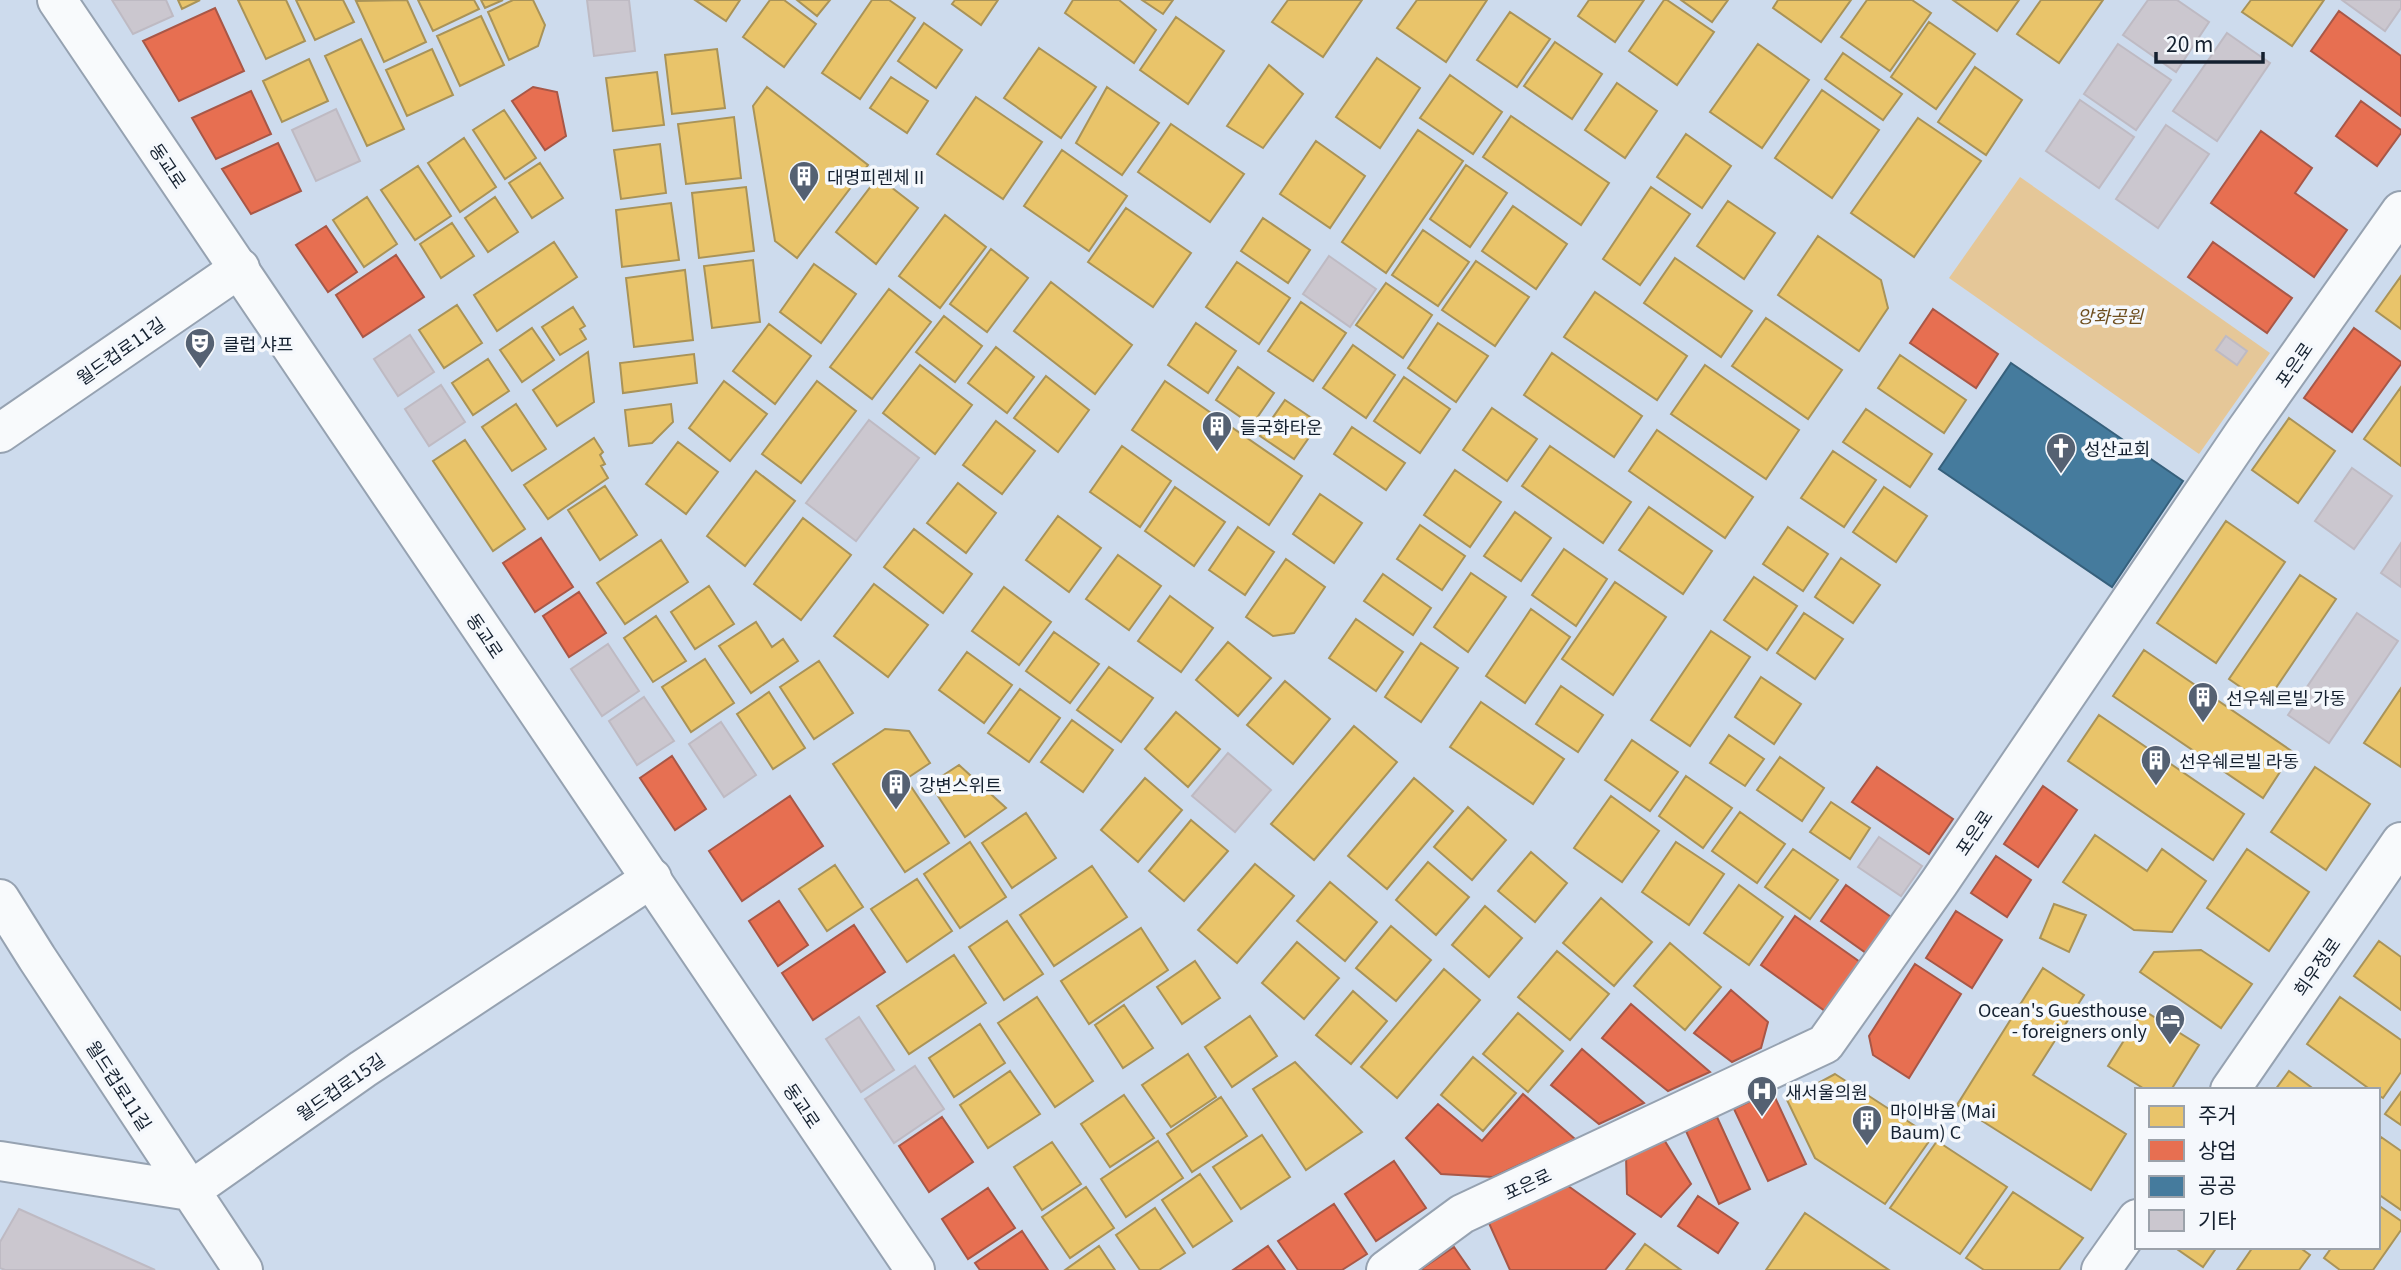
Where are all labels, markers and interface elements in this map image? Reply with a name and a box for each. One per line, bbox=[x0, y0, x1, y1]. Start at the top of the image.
scale bar bbox=[2156, 21, 2263, 65]
text: 20 m bbox=[2166, 28, 2213, 58]
street label: 동교로 bbox=[144, 137, 194, 193]
building icon: 대명피렌체 II bbox=[787, 159, 821, 203]
place label: 대명피렌체 II bbox=[827, 163, 924, 189]
park label: 앙화공원 bbox=[2077, 302, 2145, 328]
street label: 월드컵로11길 bbox=[70, 310, 170, 390]
theatre icon: 클럽 샤프 bbox=[183, 326, 217, 370]
place label: 클럽 샤프 bbox=[223, 330, 293, 356]
street label: 포은로 bbox=[2268, 336, 2318, 392]
building icon: 들국화타운 bbox=[1200, 409, 1234, 453]
place label: 들국화타운 bbox=[1240, 413, 1323, 439]
church icon: 성산교회 bbox=[2044, 431, 2078, 475]
place label: 성산교회 bbox=[2084, 435, 2150, 461]
street label: 동교로 bbox=[461, 607, 511, 663]
building icon: 선우쉐르빌 가동 bbox=[2186, 680, 2220, 724]
place label: 선우쉐르빌 가동 bbox=[2226, 684, 2346, 710]
building icon: 선우쉐르빌 라동 bbox=[2139, 743, 2173, 787]
place label: 선우쉐르빌 라동 bbox=[2179, 747, 2299, 773]
building icon: 강변스위트 bbox=[879, 767, 913, 811]
place label: 강변스위트 bbox=[919, 771, 1002, 797]
street label: 포은로 bbox=[1948, 804, 1998, 860]
street label: 희우정로 bbox=[2286, 931, 2346, 1001]
place label: Ocean's Guesthouse - foreigners only bbox=[1978, 996, 2148, 1043]
hotel icon: Ocean's Guesthouse - foreigners only bbox=[2153, 1002, 2187, 1046]
street label: 월드컵로11길 bbox=[81, 1035, 159, 1135]
street label: 월드컵로15길 bbox=[290, 1046, 390, 1126]
hospital icon: 새서울의원 bbox=[1745, 1074, 1779, 1118]
street label: 동교로 bbox=[778, 1077, 828, 1133]
place label: 새서울의원 bbox=[1785, 1078, 1868, 1104]
legend bbox=[2135, 1088, 2380, 1249]
place label: 마이바움 (Mai Baum) C bbox=[1890, 1097, 1996, 1144]
text: 주거 bbox=[2198, 1099, 2237, 1129]
building icon: 마이바움 (Mai Baum) C bbox=[1850, 1103, 1884, 1147]
text: 상업 bbox=[2198, 1134, 2237, 1164]
street label: 포은로 bbox=[1499, 1161, 1555, 1205]
text: 공공 bbox=[2198, 1169, 2237, 1199]
text: 기타 bbox=[2198, 1204, 2237, 1234]

